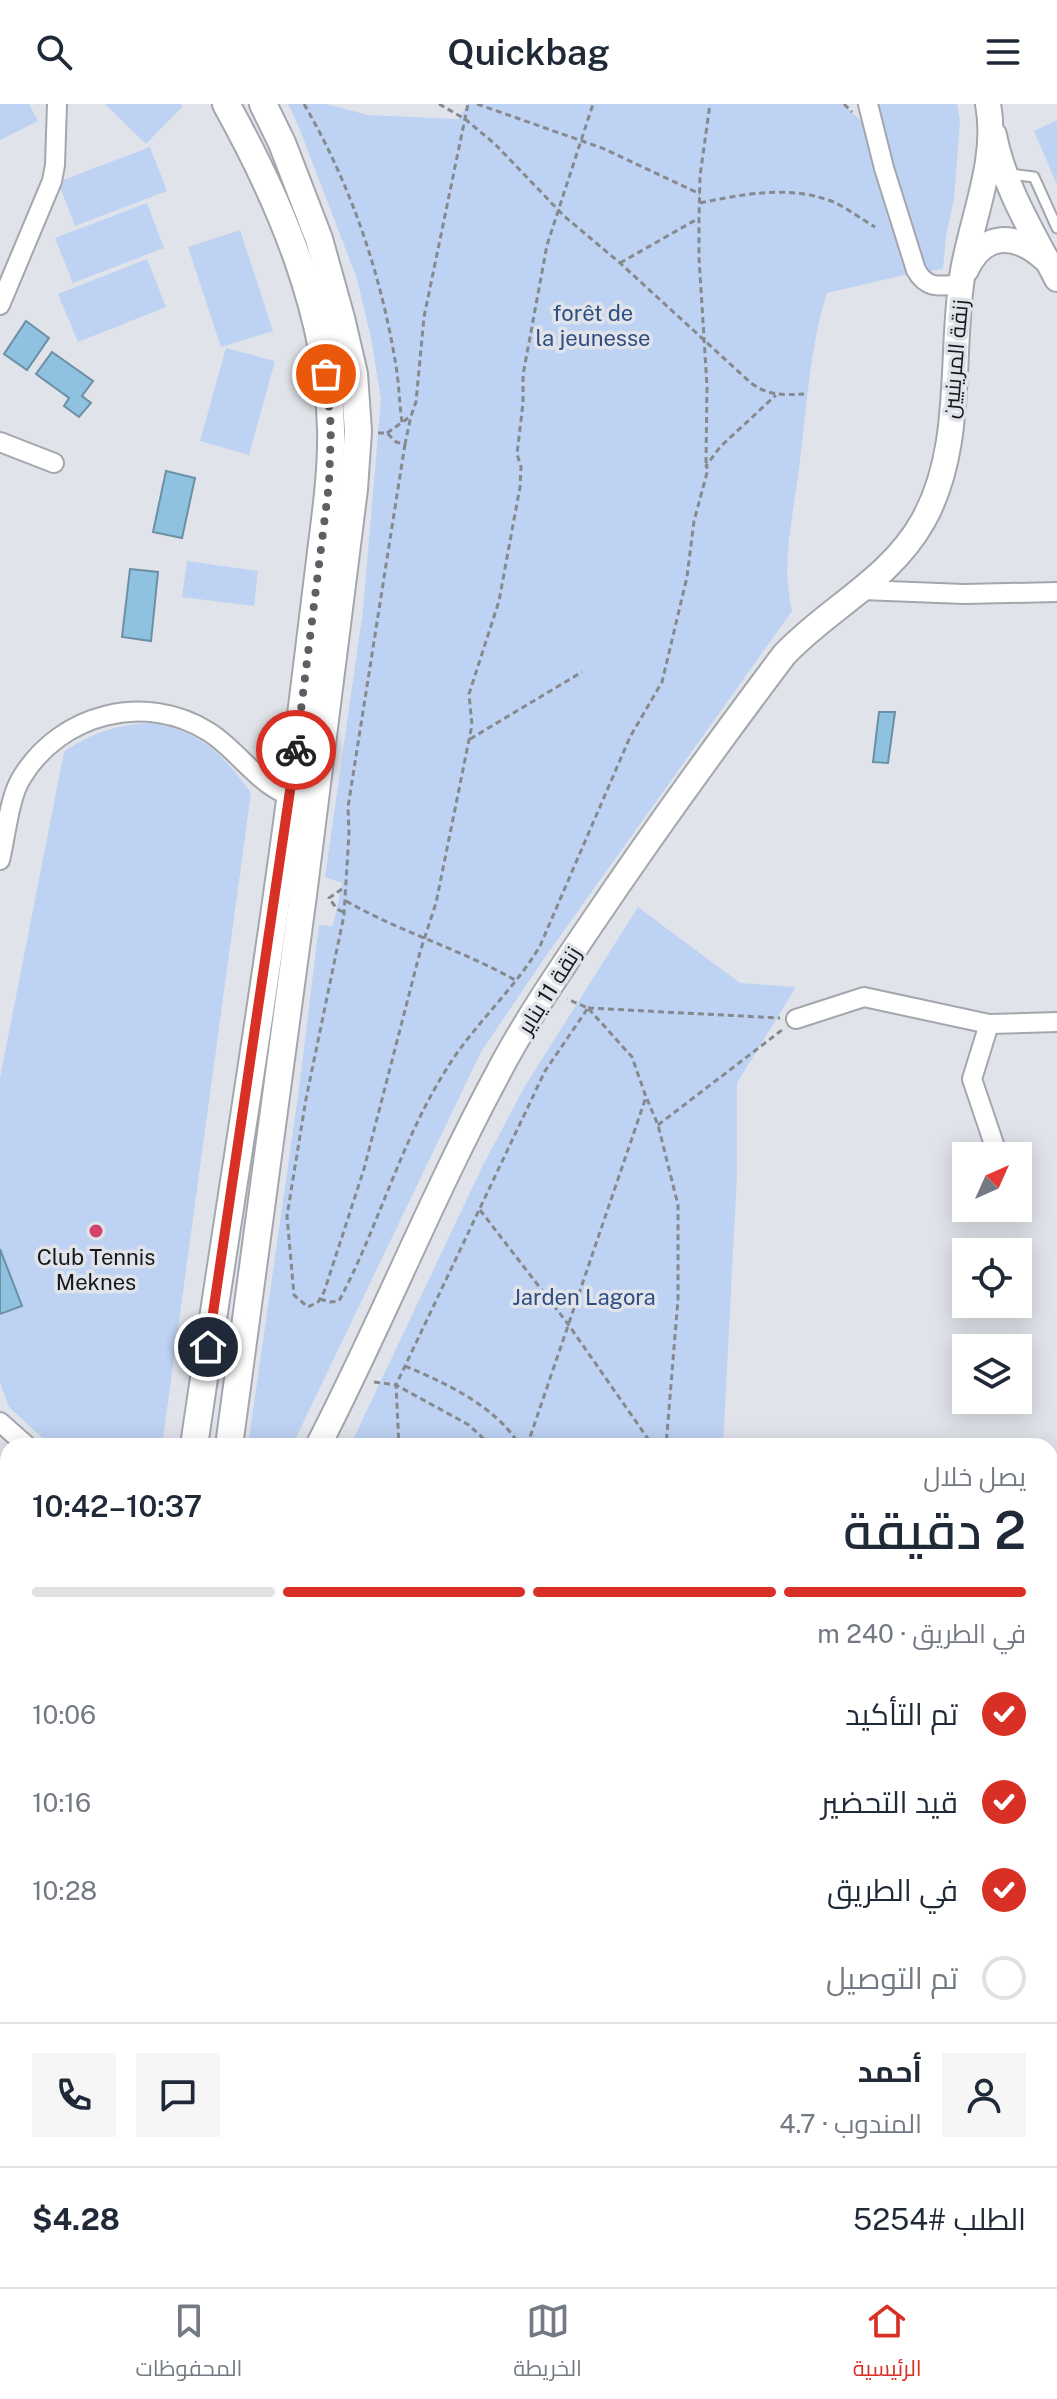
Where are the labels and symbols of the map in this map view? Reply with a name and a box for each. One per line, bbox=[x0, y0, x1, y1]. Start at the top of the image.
street label: زنقة المرينيين bbox=[937, 298, 974, 420]
park label: forêt de la jeunesse bbox=[536, 300, 650, 351]
pin bbox=[292, 340, 360, 408]
courier bbox=[256, 710, 336, 790]
street label: زنقة 11 يناير bbox=[511, 941, 586, 1040]
north arrow bbox=[952, 1142, 1032, 1222]
marker: Club Tennis Meknes bbox=[87, 1222, 105, 1240]
place label: Club Tennis Meknes bbox=[37, 1244, 155, 1295]
park label: Jarden Lagora bbox=[512, 1284, 656, 1310]
pin bbox=[174, 1313, 242, 1381]

